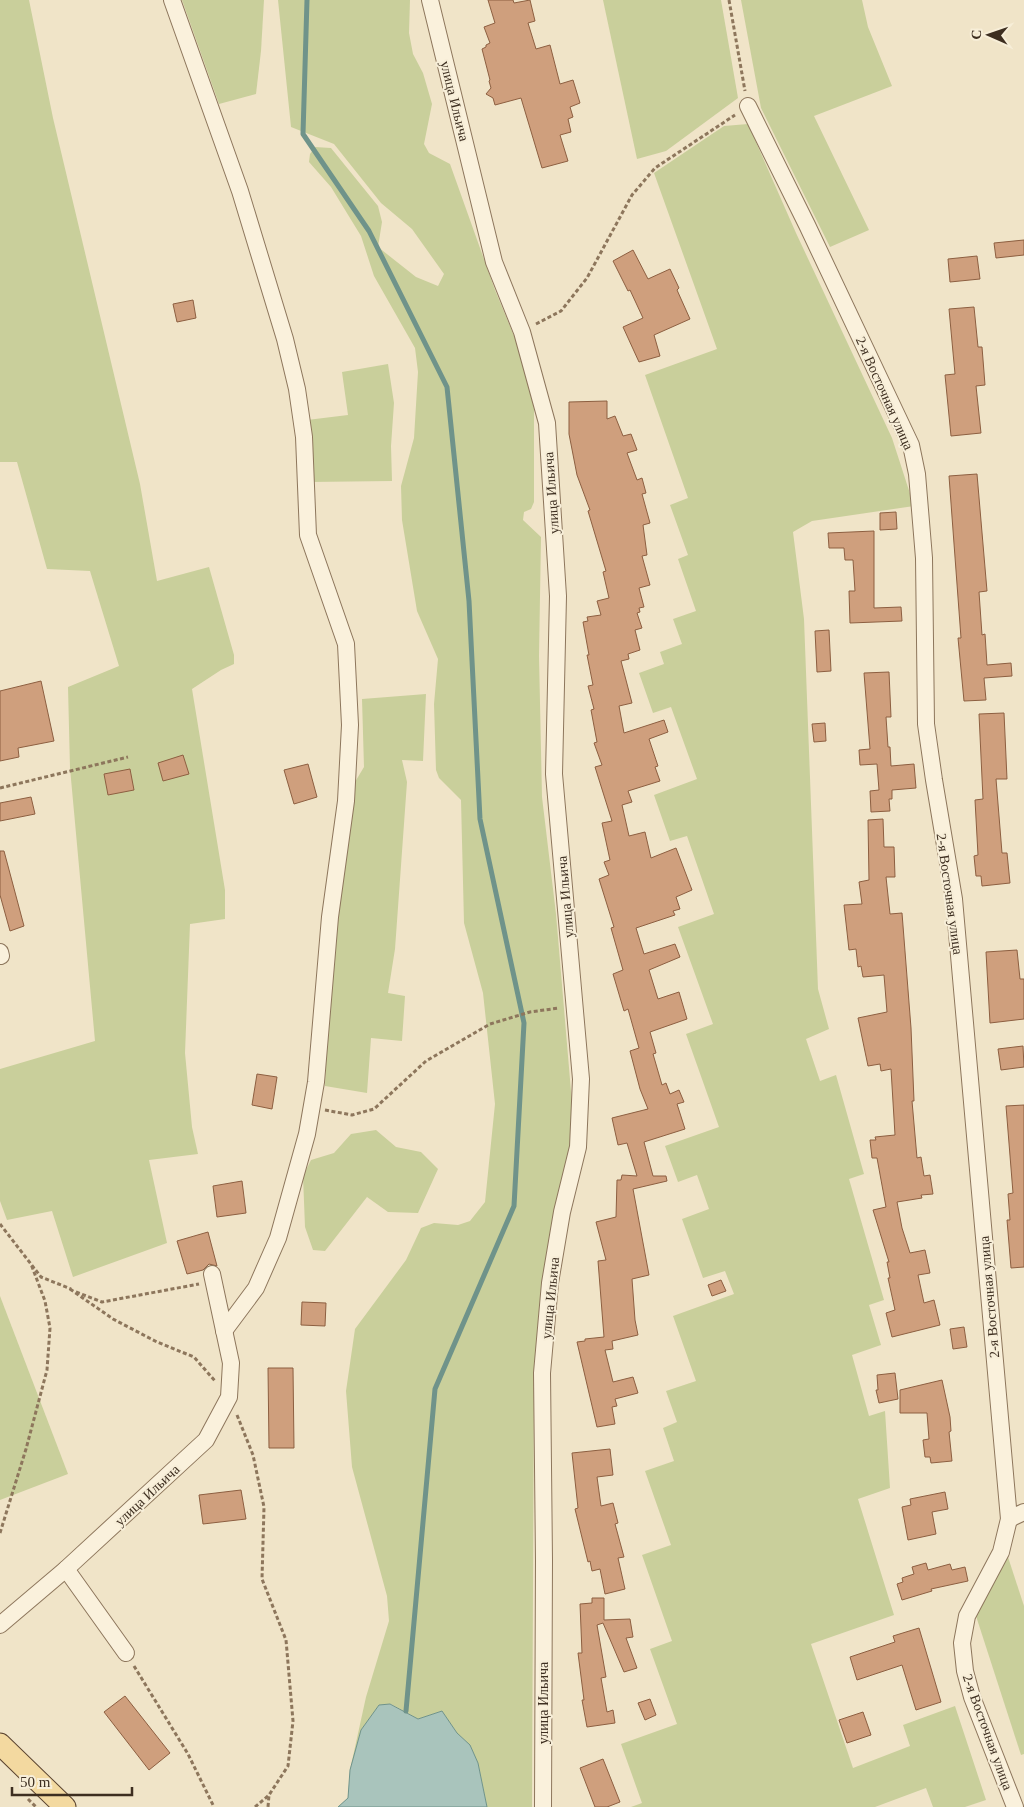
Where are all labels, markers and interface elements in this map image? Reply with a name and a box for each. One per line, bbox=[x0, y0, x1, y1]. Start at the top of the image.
north arrow bbox=[964, 10, 1014, 60]
text: С bbox=[969, 29, 984, 40]
street label: улица Ильича bbox=[437, 59, 472, 144]
street label: 2-я Восточная улица bbox=[853, 334, 917, 453]
street label: улица Ильича bbox=[541, 451, 562, 535]
street label: 2-я Восточная улица bbox=[934, 832, 966, 956]
street label: улица Ильича bbox=[554, 855, 577, 939]
street label: 2-я Восточная улица bbox=[977, 1235, 1002, 1359]
street label: улица Ильича bbox=[539, 1256, 562, 1340]
street label: улица Ильича bbox=[112, 1461, 183, 1529]
street label: улица Ильича bbox=[536, 1661, 551, 1744]
street label: 2-я Восточная улица bbox=[960, 1672, 1016, 1793]
scale bar bbox=[12, 1764, 132, 1796]
text: 50 m bbox=[20, 1774, 51, 1790]

